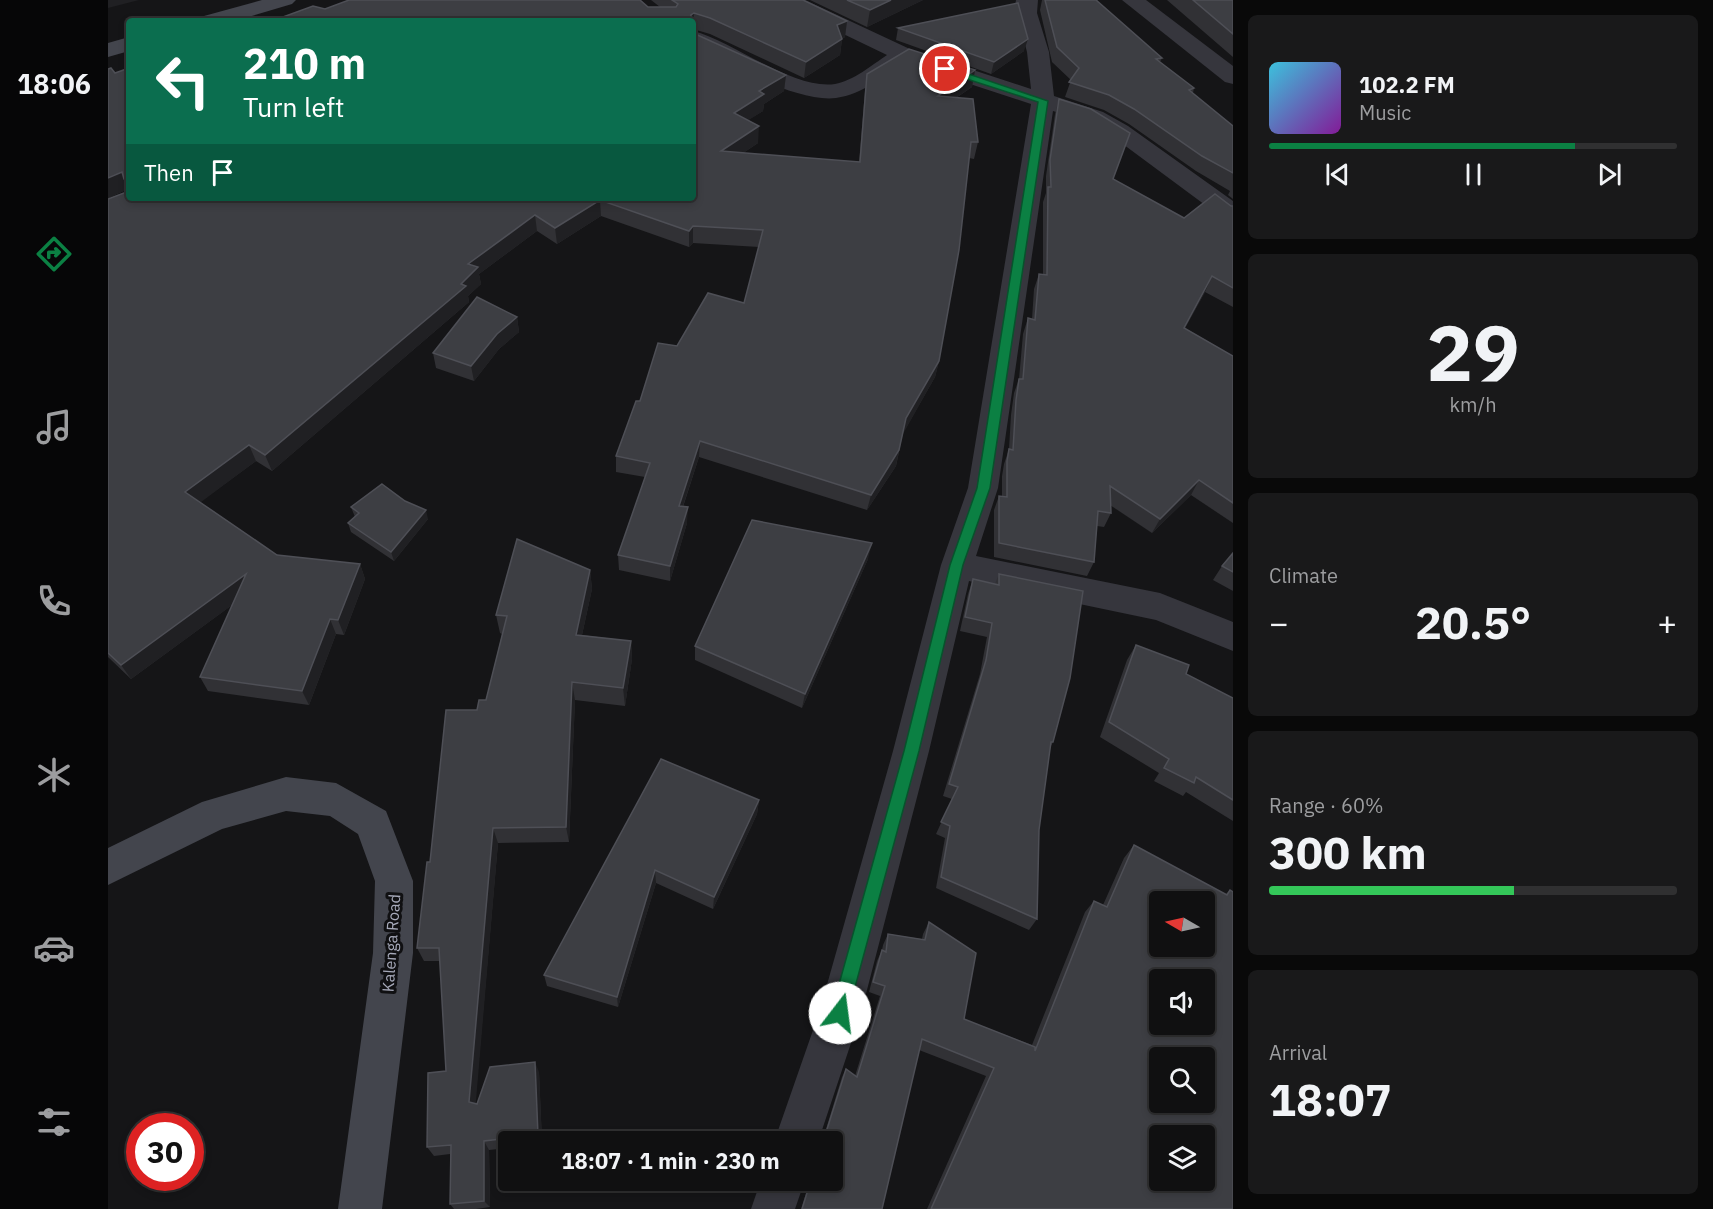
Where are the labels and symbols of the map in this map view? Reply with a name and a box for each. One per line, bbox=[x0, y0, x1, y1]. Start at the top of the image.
pin bbox=[919, 43, 970, 94]
north arrow bbox=[1149, 891, 1215, 957]
street label: Kalenga Road bbox=[378, 893, 404, 993]
position arrow bbox=[808, 981, 872, 1045]
speed limit sign: 30 bbox=[126, 1113, 204, 1191]

